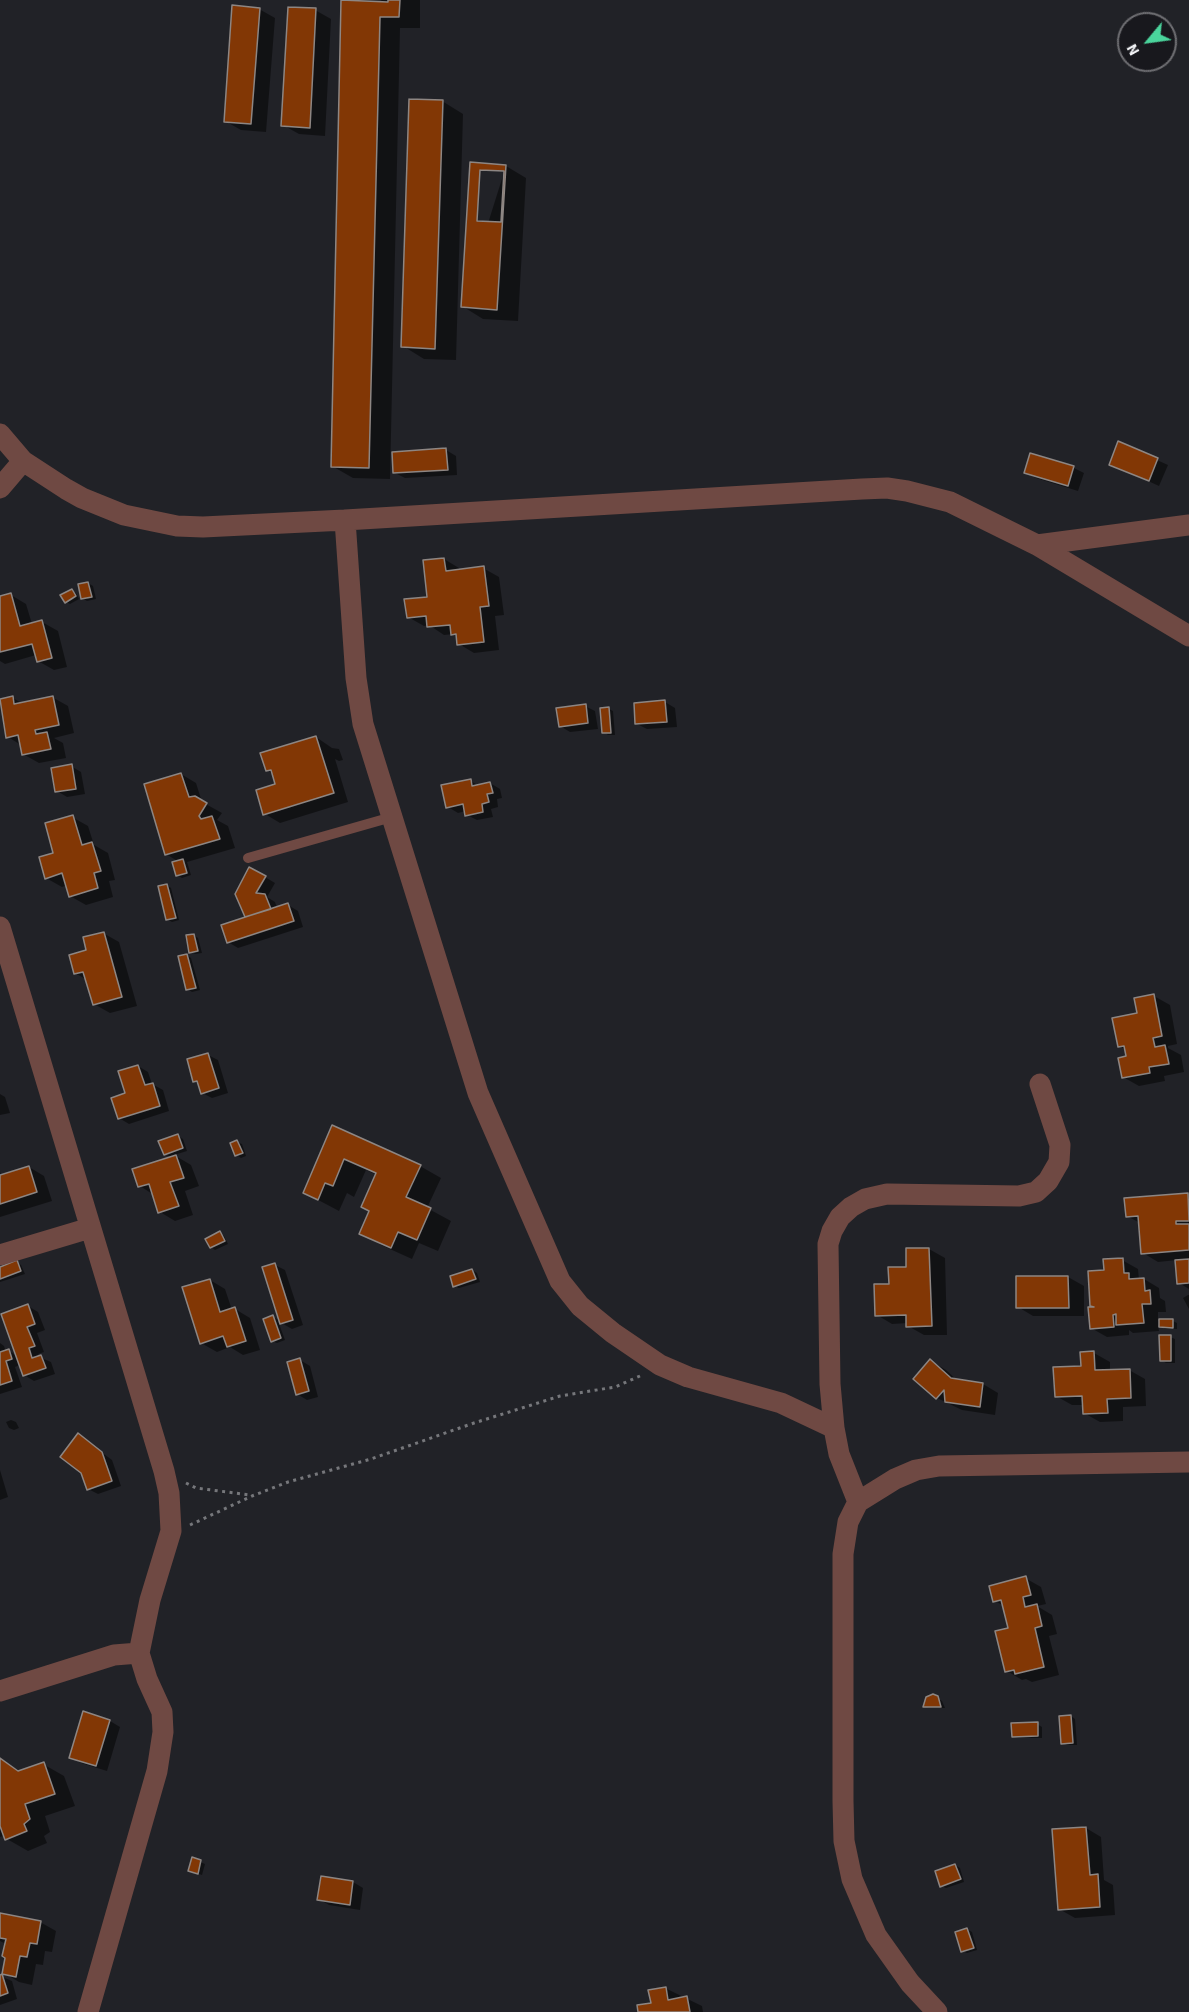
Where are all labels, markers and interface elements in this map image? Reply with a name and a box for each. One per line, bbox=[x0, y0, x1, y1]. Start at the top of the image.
north arrow bbox=[1117, 12, 1177, 72]
text: N bbox=[1121, 40, 1145, 60]

